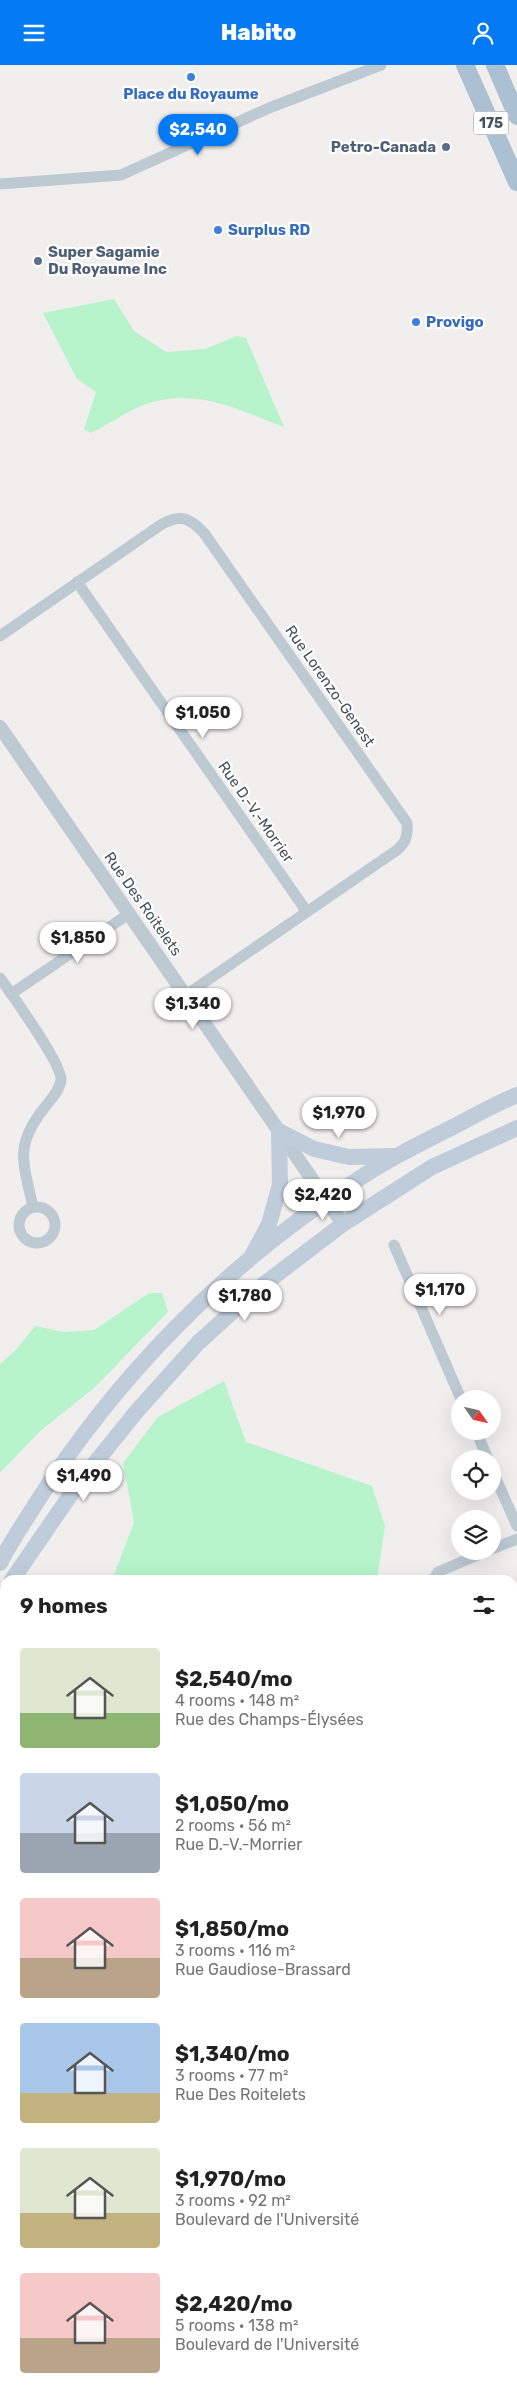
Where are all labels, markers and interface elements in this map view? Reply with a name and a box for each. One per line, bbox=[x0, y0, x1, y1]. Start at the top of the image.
icon: menu bbox=[20, 19, 48, 47]
text: Habito bbox=[221, 19, 296, 46]
icon: person bbox=[469, 19, 497, 47]
marker: Place du Royaume bbox=[185, 71, 197, 83]
place label: Place du Royaume bbox=[123, 85, 259, 103]
road number: 175 bbox=[474, 111, 508, 135]
pin: $2,540 bbox=[157, 113, 239, 156]
text: $2,540 bbox=[169, 120, 227, 139]
place label: Petro-Canada bbox=[331, 138, 436, 156]
marker: Petro-Canada bbox=[440, 141, 452, 153]
place label: Surplus RD bbox=[228, 221, 311, 239]
marker: Surplus RD bbox=[212, 224, 224, 236]
place label: Super Sagamie Du Royaume Inc bbox=[48, 243, 167, 278]
marker: Super Sagamie Du Royaume Inc bbox=[32, 255, 44, 267]
place label: Provigo bbox=[426, 313, 484, 331]
marker: Provigo bbox=[410, 316, 422, 328]
street label: Rue Lorenzo-Genest bbox=[281, 622, 379, 750]
pin: $1,050 bbox=[162, 697, 244, 739]
text: $1,050 bbox=[175, 703, 231, 722]
street label: Rue D.-V.-Morrier bbox=[214, 758, 298, 866]
street label: Rue Des Roitelets bbox=[100, 849, 186, 960]
pin: $1,850 bbox=[37, 921, 119, 964]
text: $1,850 bbox=[50, 928, 106, 947]
pin: $1,340 bbox=[152, 987, 234, 1030]
text: $1,340 bbox=[165, 994, 221, 1013]
pin: $1,970 bbox=[298, 1097, 380, 1139]
text: $1,970 bbox=[313, 1103, 365, 1122]
pin: $2,420 bbox=[282, 1179, 364, 1221]
text: $2,420 bbox=[294, 1185, 352, 1204]
pin: $1,170 bbox=[399, 1273, 481, 1316]
pin: $1,780 bbox=[204, 1279, 286, 1322]
text: $1,170 bbox=[415, 1280, 465, 1299]
text: $1,780 bbox=[218, 1286, 272, 1305]
north arrow bbox=[451, 1390, 501, 1440]
map controls bbox=[451, 1390, 501, 1560]
button: locate bbox=[451, 1450, 501, 1500]
pin: $1,490 bbox=[43, 1459, 125, 1502]
text: $1,490 bbox=[57, 1466, 111, 1485]
button: layers bbox=[451, 1510, 501, 1560]
icon: filters bbox=[470, 1591, 498, 1619]
text: 9 homes bbox=[20, 1593, 108, 1618]
text: $2,540/mo bbox=[175, 1666, 293, 1691]
icon: home bbox=[60, 1668, 120, 1728]
text: 4 rooms · 148 m² bbox=[175, 1691, 299, 1710]
text: Rue des Champs-Élysées bbox=[175, 1710, 364, 1729]
text: $1,050/mo bbox=[175, 1791, 289, 1816]
icon: home bbox=[60, 1793, 120, 1853]
text: 2 rooms · 56 m² bbox=[175, 1816, 291, 1835]
text: Rue D.-V.-Morrier bbox=[175, 1835, 302, 1854]
text: $1,850/mo bbox=[175, 1916, 289, 1941]
icon: home bbox=[60, 1918, 120, 1978]
text: 3 rooms · 116 m² bbox=[175, 1941, 295, 1960]
text: Rue Gaudiose-Brassard bbox=[175, 1960, 351, 1979]
text: $1,340/mo bbox=[175, 2041, 290, 2066]
icon: home bbox=[60, 2043, 120, 2103]
text: 3 rooms · 77 m² bbox=[175, 2066, 288, 2085]
text: Rue Des Roitelets bbox=[175, 2085, 306, 2104]
text: $1,970/mo bbox=[175, 2166, 286, 2191]
icon: home bbox=[60, 2168, 120, 2228]
text: 3 rooms · 92 m² bbox=[175, 2191, 291, 2210]
text: Boulevard de l'Université bbox=[175, 2210, 359, 2229]
text: $2,420/mo bbox=[175, 2291, 293, 2316]
icon: home bbox=[60, 2293, 120, 2353]
text: 5 rooms · 138 m² bbox=[175, 2316, 298, 2335]
text: Boulevard de l'Université bbox=[175, 2335, 359, 2354]

